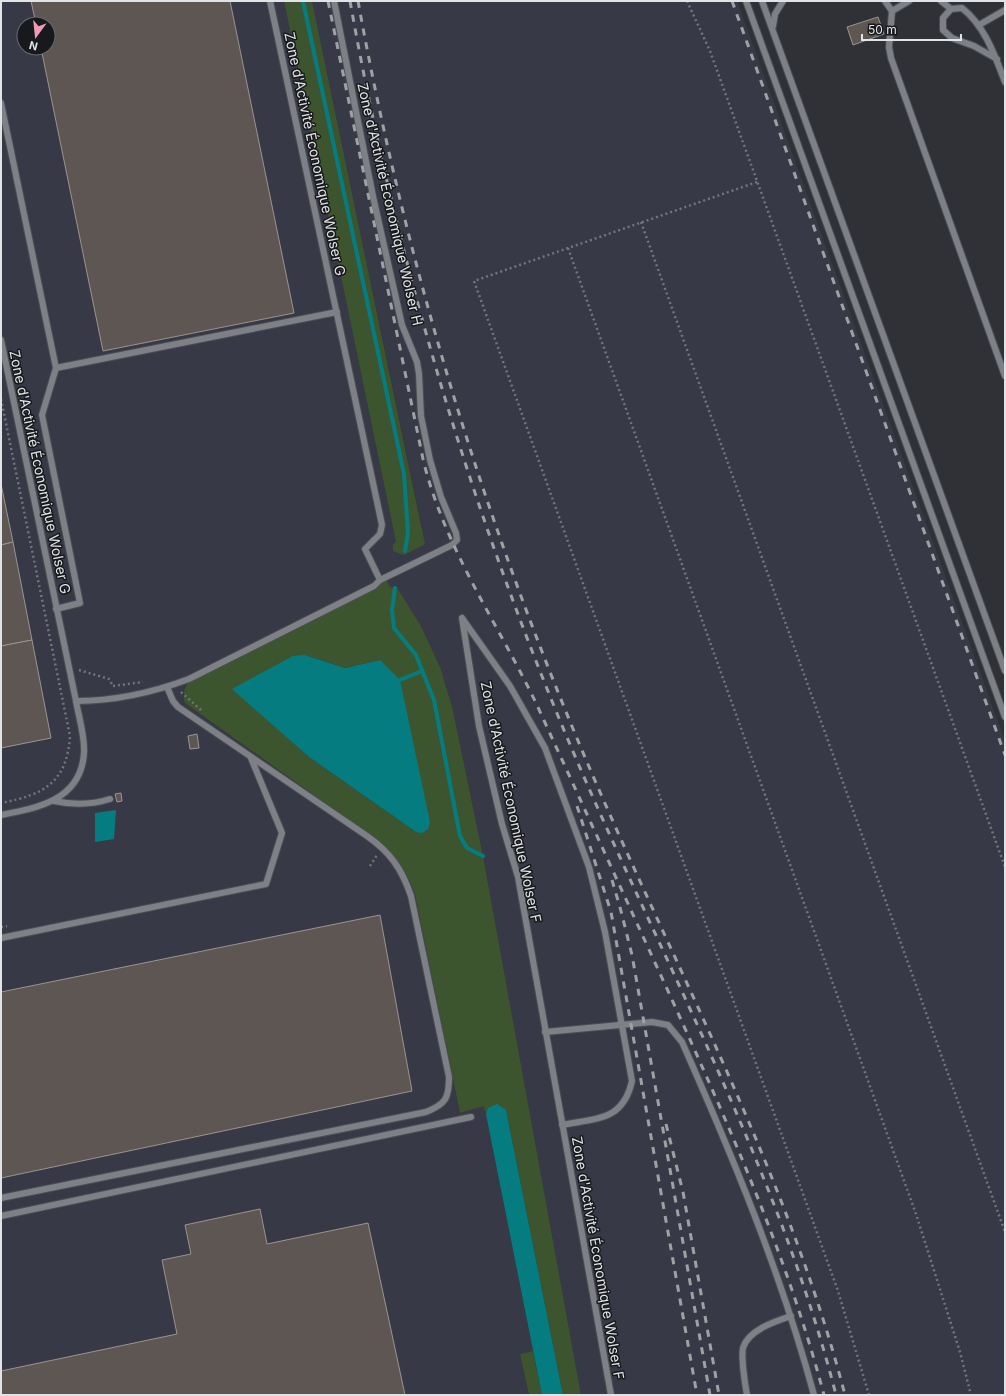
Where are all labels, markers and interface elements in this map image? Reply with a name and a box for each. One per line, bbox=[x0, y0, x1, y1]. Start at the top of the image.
north arrow bbox=[16, 16, 56, 56]
scale bar bbox=[862, 16, 961, 42]
text: 50 m bbox=[868, 22, 897, 37]
street label: Zone d'Activité Économique Wolser G bbox=[281, 30, 350, 277]
text: N bbox=[28, 38, 39, 54]
street label: Zone d'Activité Économique Wolser H bbox=[354, 81, 427, 327]
street label: Zone d'Activité Économique Wolser G bbox=[6, 348, 75, 595]
street label: Zone d'Activité Économique Wolser F bbox=[478, 680, 545, 924]
street label: Zone d'Activité Économique Wolser F bbox=[569, 1135, 628, 1381]

